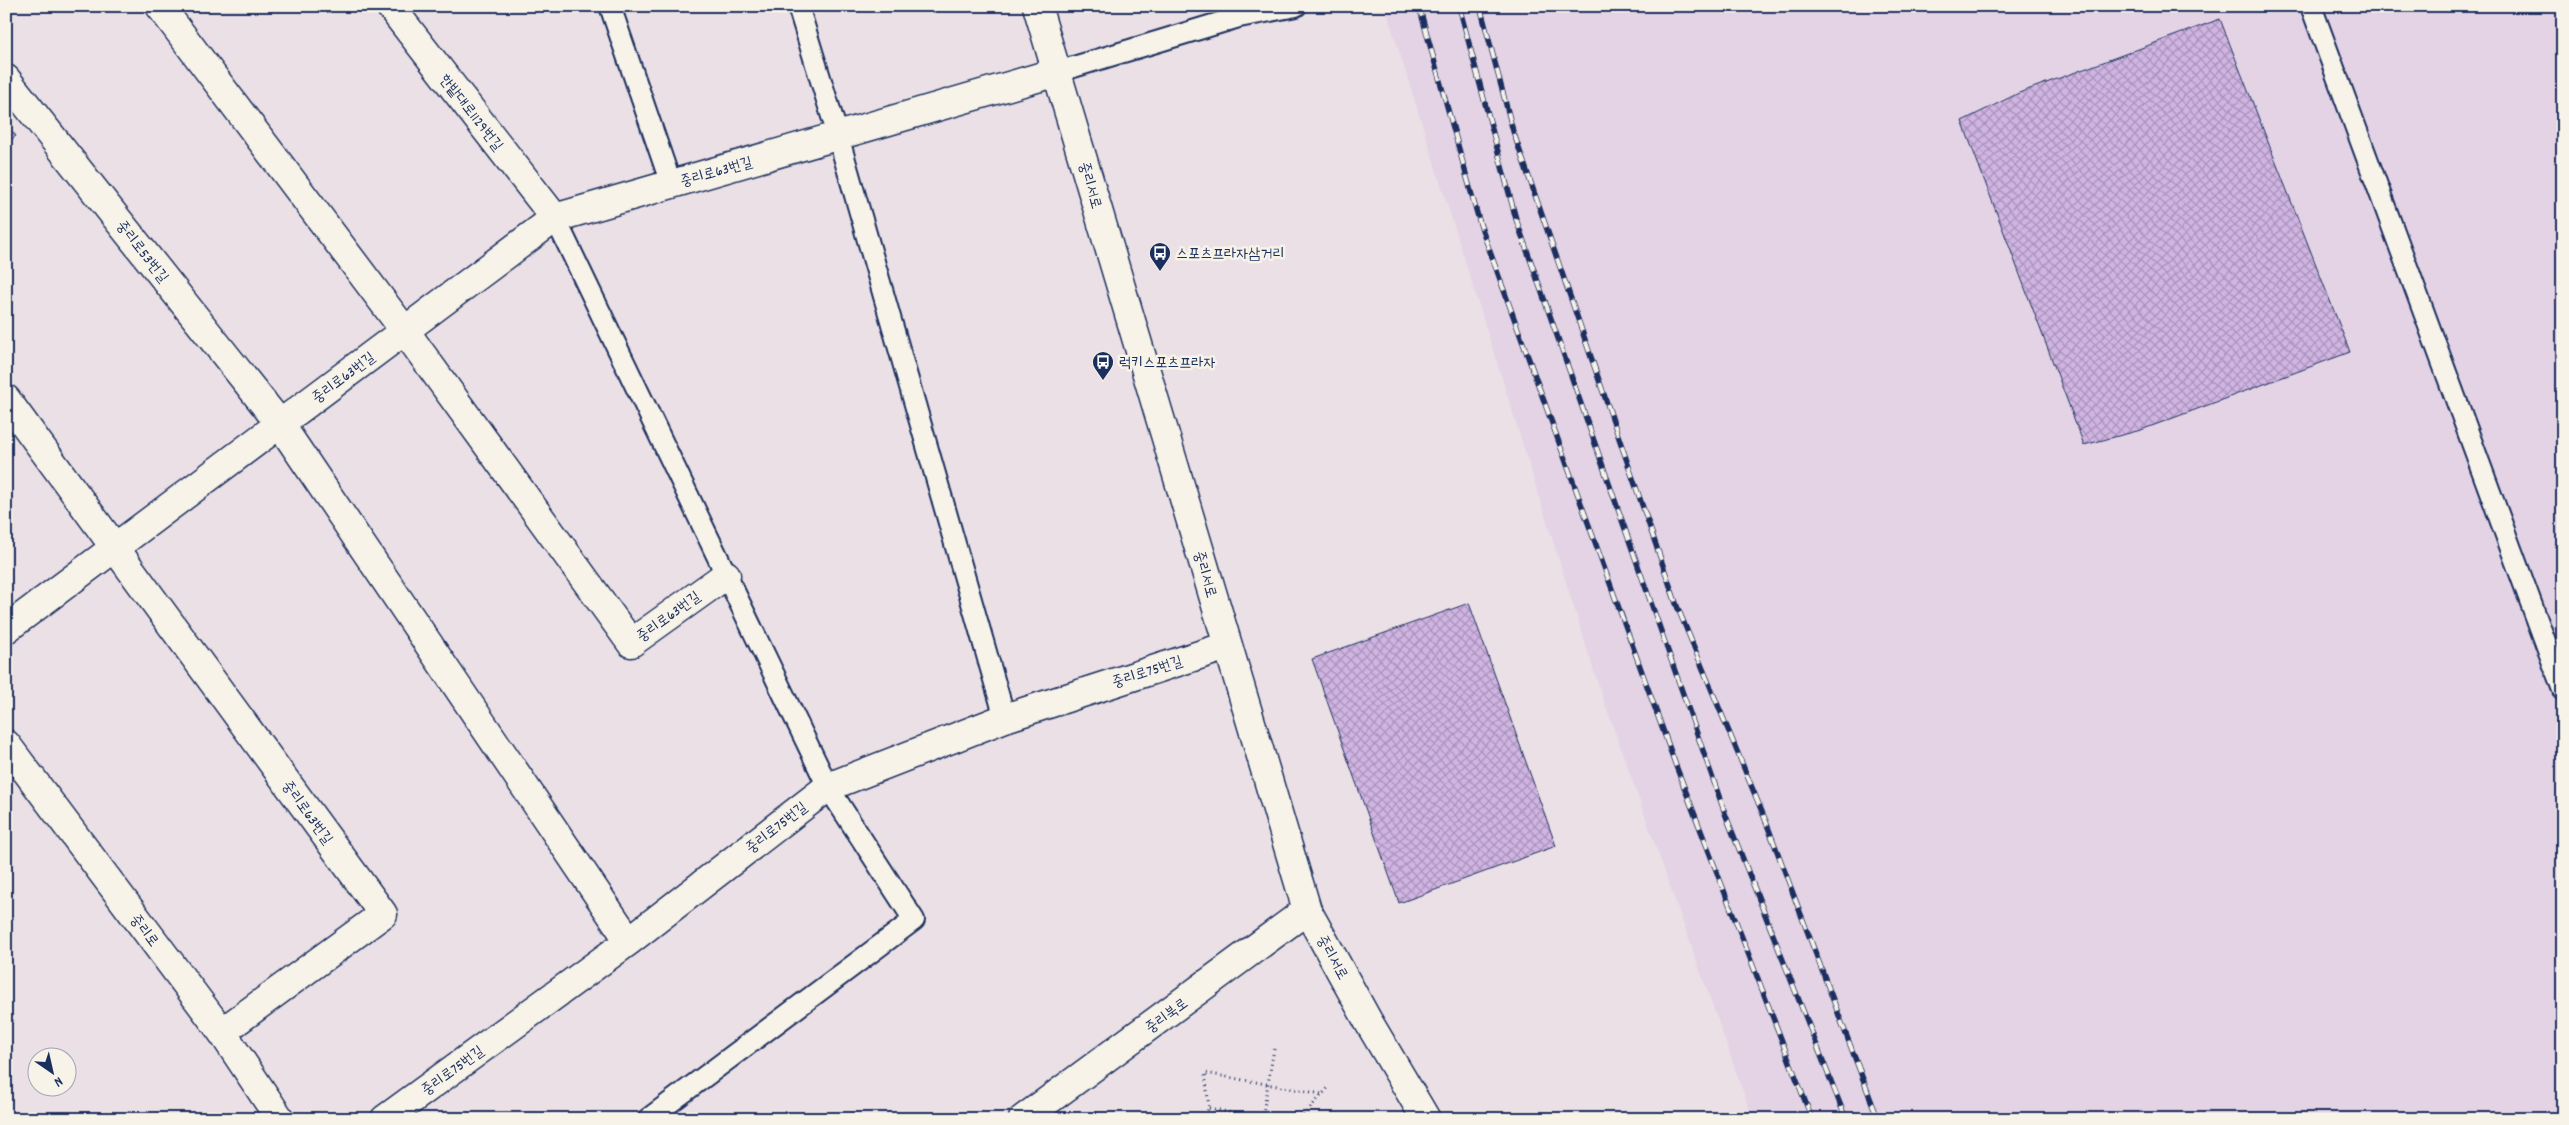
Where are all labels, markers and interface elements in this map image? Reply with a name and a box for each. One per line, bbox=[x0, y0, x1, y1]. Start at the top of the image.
street label: 한밭대로1129번길 bbox=[433, 70, 508, 156]
street label: 중리로63번길 bbox=[678, 152, 755, 194]
street label: 중리서로 bbox=[1072, 159, 1106, 212]
street label: 중리로53번길 bbox=[110, 216, 173, 288]
bus stop icon: 스포츠프라자삼거리 bbox=[1148, 241, 1172, 272]
place label: 스포츠프라자삼거리 bbox=[1176, 244, 1285, 266]
street label: 중리로63번길 bbox=[308, 347, 381, 410]
bus stop icon: 럭키스포츠프라자 bbox=[1091, 350, 1115, 381]
place label: 럭키스포츠프라자 bbox=[1119, 353, 1216, 375]
street label: 중리서로 bbox=[1187, 548, 1221, 601]
street label: 중리로63번길 bbox=[633, 587, 706, 648]
street label: 중리로75번길 bbox=[1109, 651, 1186, 695]
street label: 중리로63번길 bbox=[276, 777, 337, 850]
street label: 중리로75번길 bbox=[742, 797, 813, 860]
street label: 중리로 bbox=[124, 910, 163, 952]
street label: 중리서로 bbox=[1310, 932, 1353, 984]
street label: 중리북로 bbox=[1141, 994, 1193, 1040]
street label: 중리로75번길 bbox=[417, 1041, 489, 1102]
north arrow bbox=[28, 1048, 78, 1098]
text: N bbox=[50, 1071, 67, 1091]

